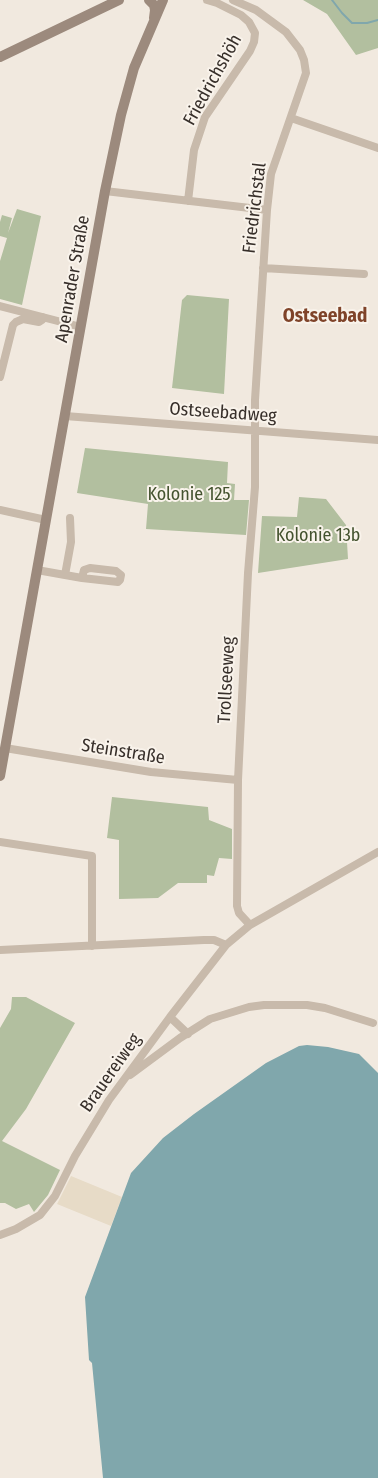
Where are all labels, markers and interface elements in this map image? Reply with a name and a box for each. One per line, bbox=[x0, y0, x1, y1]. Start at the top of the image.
street label: Friedrichshöh bbox=[179, 31, 247, 129]
street label: Friedrichstal bbox=[239, 161, 271, 255]
street label: Apenrader Straße bbox=[51, 214, 95, 344]
district label: Ostseebad bbox=[283, 306, 367, 328]
street label: Ostseebadweg bbox=[169, 398, 277, 428]
park label: Kolonie 125 bbox=[147, 484, 231, 506]
park label: Kolonie 13b bbox=[276, 525, 360, 547]
street label: Trollseeweg bbox=[214, 636, 240, 724]
street label: Steinstraße bbox=[80, 735, 166, 769]
street label: Brauereiweg bbox=[76, 1030, 146, 1116]

